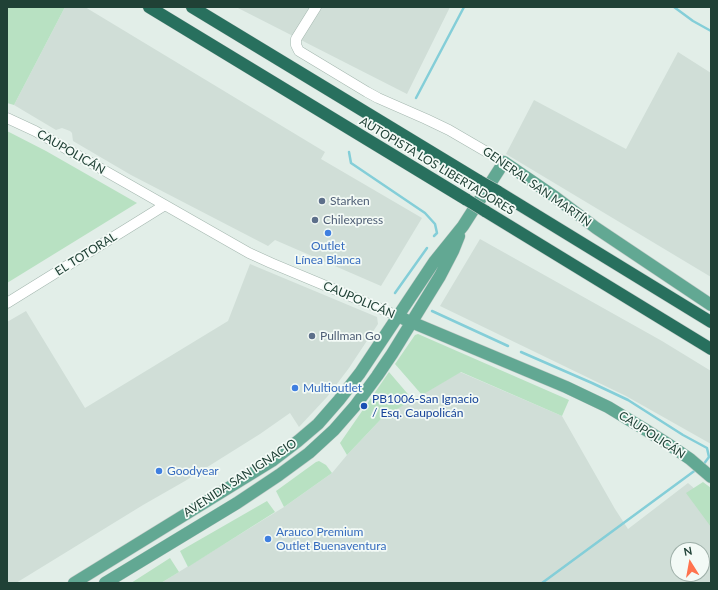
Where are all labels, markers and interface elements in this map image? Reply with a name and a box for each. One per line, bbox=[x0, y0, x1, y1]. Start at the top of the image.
street label: AUTOPISTA LOS LIBERTADORES bbox=[357, 114, 517, 218]
street label: CAUPOLICÁN bbox=[34, 127, 108, 177]
street label: GENERAL SAN MARTÍN bbox=[480, 144, 594, 230]
place label: Starken bbox=[330, 194, 370, 208]
marker: Starken bbox=[317, 196, 327, 206]
place label: Chilexpress bbox=[323, 213, 383, 227]
marker: Chilexpress bbox=[310, 215, 320, 225]
marker: Outlet Línea Blanca bbox=[323, 228, 333, 238]
street label: EL TOTORAL bbox=[52, 229, 120, 279]
place label: Outlet Línea Blanca bbox=[295, 239, 361, 267]
street label: CAUPOLICÁN bbox=[321, 278, 397, 322]
place label: Pullman Go bbox=[320, 329, 381, 343]
marker: Pullman Go bbox=[307, 331, 317, 341]
place label: Multioutlet bbox=[303, 381, 362, 395]
marker: Multioutlet bbox=[290, 383, 300, 393]
place label: PB1006-San Ignacio / Esq. Caupolicán bbox=[372, 392, 479, 420]
marker: PB1006-San Ignacio / Esq. Caupolicán bbox=[359, 401, 369, 411]
street label: CAUPOLICÁN bbox=[616, 408, 688, 462]
street label: AVENIDA SAN IGNACIO bbox=[181, 436, 299, 520]
place label: Goodyear bbox=[167, 464, 219, 478]
marker: Goodyear bbox=[154, 466, 164, 476]
place label: Arauco Premium Outlet Buenaventura bbox=[276, 525, 386, 553]
marker: Arauco Premium Outlet Buenaventura bbox=[263, 534, 273, 544]
north arrow bbox=[670, 542, 710, 582]
text: N bbox=[682, 544, 693, 558]

